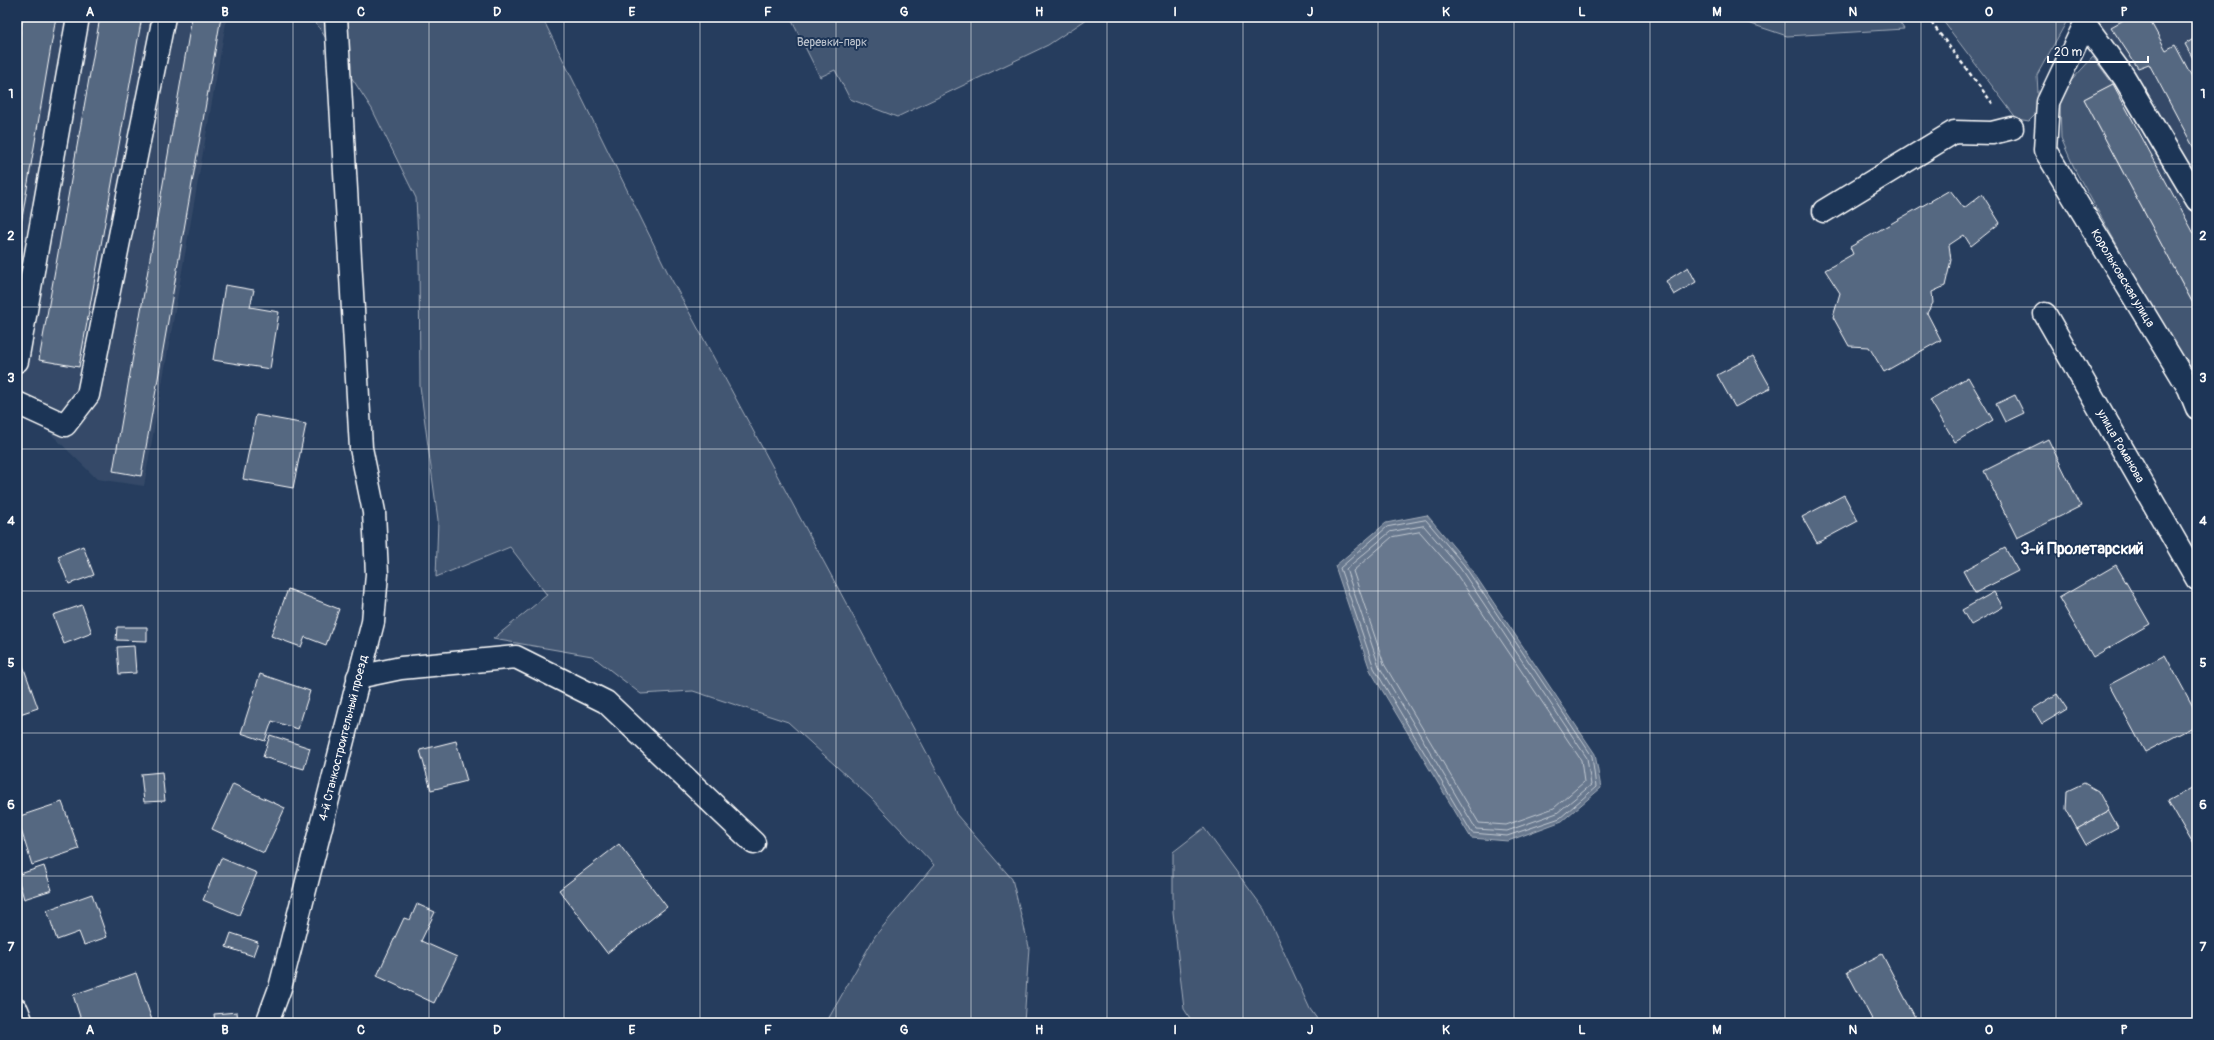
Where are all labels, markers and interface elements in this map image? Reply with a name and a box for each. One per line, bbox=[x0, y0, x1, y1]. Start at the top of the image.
text: A bbox=[86, 4, 95, 20]
text: B bbox=[221, 4, 229, 20]
text: C bbox=[357, 4, 365, 20]
text: D bbox=[493, 4, 501, 20]
text: E bbox=[629, 4, 636, 20]
text: F bbox=[764, 4, 772, 20]
text: G bbox=[900, 4, 909, 20]
text: H bbox=[1035, 4, 1043, 20]
text: I bbox=[1173, 4, 1177, 20]
text: J bbox=[1307, 4, 1313, 20]
text: K bbox=[1442, 4, 1450, 20]
text: L bbox=[1578, 4, 1586, 20]
text: M bbox=[1712, 4, 1722, 20]
text: N bbox=[1849, 4, 1858, 20]
text: O bbox=[1985, 4, 1994, 20]
text: P bbox=[2120, 4, 2128, 20]
park label: Веревки-парк bbox=[797, 35, 867, 50]
scale bar bbox=[2048, 38, 2148, 64]
text: 20 m bbox=[2054, 45, 2083, 60]
text: 1 bbox=[8, 86, 14, 102]
text: 1 bbox=[2200, 86, 2206, 102]
street label: Корольковская улица bbox=[2087, 226, 2158, 330]
text: 2 bbox=[7, 228, 15, 244]
text: 2 bbox=[2199, 228, 2207, 244]
text: 3 bbox=[7, 370, 15, 386]
text: 3 bbox=[2199, 370, 2207, 386]
street label: улица Романова bbox=[2093, 406, 2148, 486]
text: 4 bbox=[7, 513, 15, 529]
text: 4 bbox=[2199, 513, 2207, 529]
district label: 3-й Пролетарский bbox=[2020, 539, 2144, 559]
street label: 4-й Станкостроительный проезд bbox=[316, 653, 372, 823]
text: 5 bbox=[7, 655, 15, 671]
text: 5 bbox=[2199, 655, 2207, 671]
text: 6 bbox=[7, 797, 15, 813]
text: 6 bbox=[2199, 797, 2207, 813]
text: 7 bbox=[8, 939, 15, 955]
text: 7 bbox=[2200, 939, 2207, 955]
text: A bbox=[86, 1022, 95, 1038]
text: B bbox=[221, 1022, 229, 1038]
text: C bbox=[357, 1022, 365, 1038]
text: D bbox=[493, 1022, 501, 1038]
text: E bbox=[629, 1022, 636, 1038]
text: F bbox=[764, 1022, 772, 1038]
text: G bbox=[900, 1022, 909, 1038]
text: H bbox=[1035, 1022, 1043, 1038]
text: I bbox=[1173, 1022, 1177, 1038]
text: J bbox=[1307, 1022, 1313, 1038]
text: K bbox=[1442, 1022, 1450, 1038]
text: L bbox=[1578, 1022, 1586, 1038]
text: M bbox=[1712, 1022, 1722, 1038]
text: N bbox=[1849, 1022, 1858, 1038]
text: O bbox=[1985, 1022, 1994, 1038]
text: P bbox=[2120, 1022, 2128, 1038]

